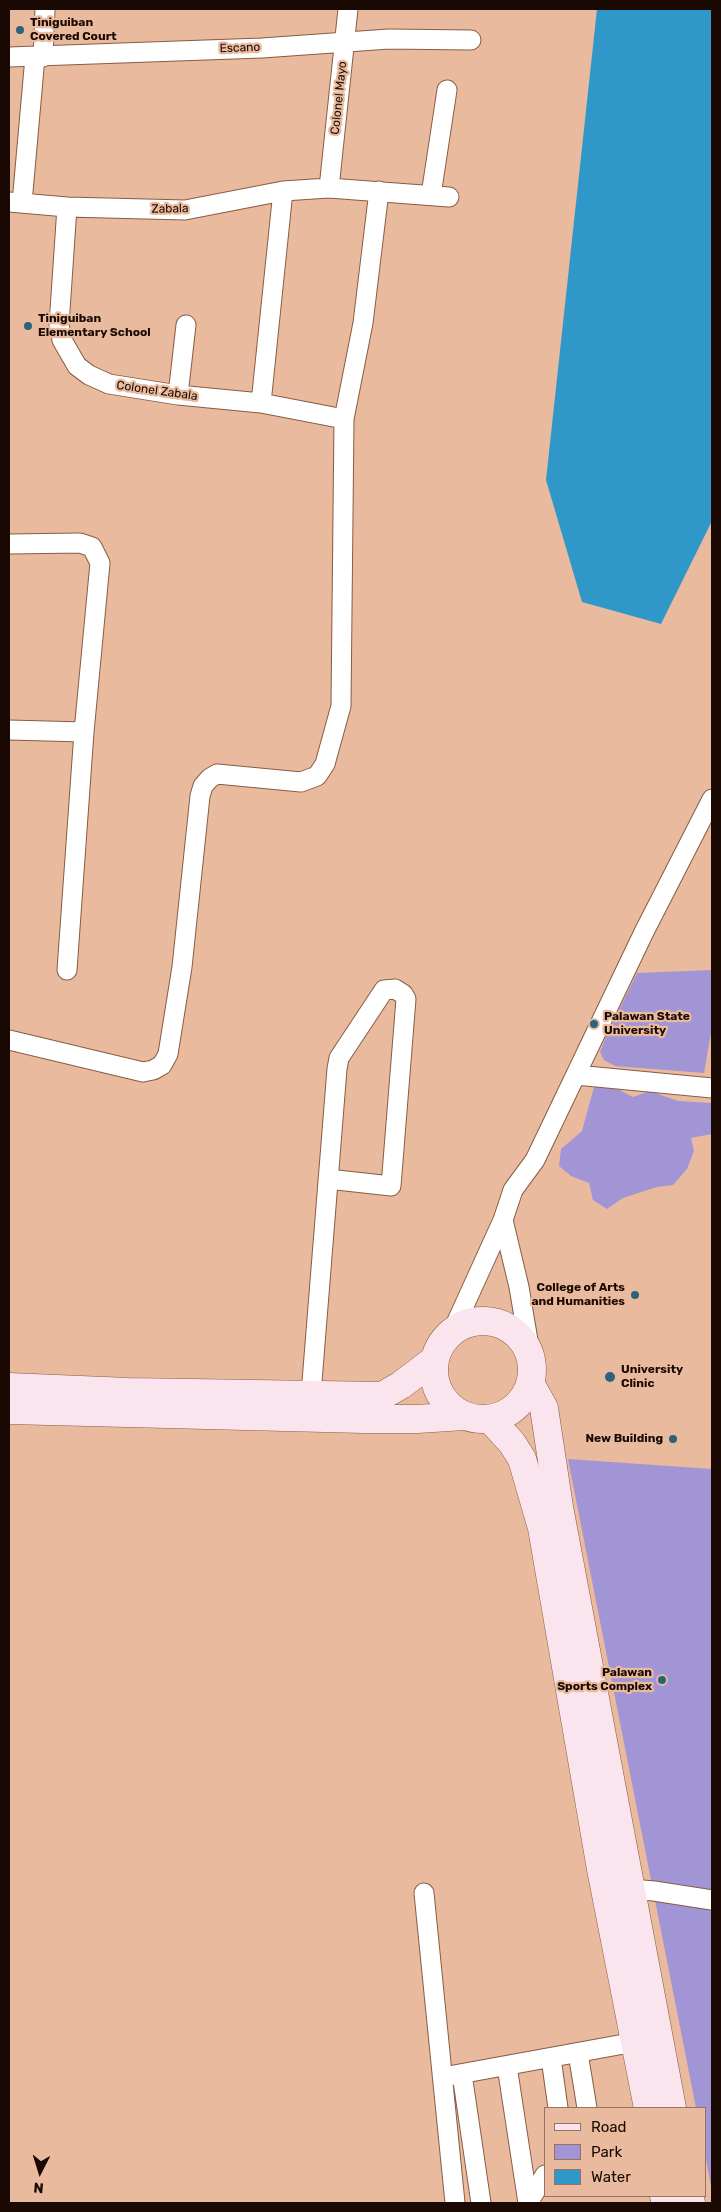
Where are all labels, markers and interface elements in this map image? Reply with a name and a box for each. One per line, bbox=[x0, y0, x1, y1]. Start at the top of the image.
place label: Tiniguiban Covered Court bbox=[30, 16, 117, 44]
marker: Tiniguiban Covered Court bbox=[14, 24, 26, 36]
street label: Escano bbox=[219, 40, 261, 56]
street label: Colonel Mayo bbox=[328, 61, 350, 135]
street label: Zabala bbox=[151, 201, 189, 217]
place label: Tiniguiban Elementary School bbox=[38, 312, 151, 340]
marker: Tiniguiban Elementary School bbox=[22, 320, 34, 332]
street label: Colonel Zabala bbox=[116, 378, 198, 404]
place label: Palawan State University bbox=[604, 1010, 690, 1038]
marker: Palawan State University bbox=[588, 1018, 600, 1030]
place label: College of Arts and Humanities bbox=[531, 1281, 625, 1309]
marker: College of Arts and Humanities bbox=[629, 1289, 641, 1301]
place label: University Clinic bbox=[621, 1363, 683, 1391]
marker: University Clinic bbox=[603, 1370, 617, 1384]
place label: New Building bbox=[585, 1432, 663, 1446]
marker: New Building bbox=[667, 1433, 679, 1445]
place label: Palawan Sports Complex bbox=[557, 1666, 652, 1694]
marker: Palawan Sports Complex bbox=[656, 1674, 668, 1686]
legend bbox=[544, 2107, 706, 2197]
text: Road bbox=[591, 2118, 627, 2136]
text: Park bbox=[591, 2143, 622, 2161]
north arrow bbox=[15, 2147, 65, 2197]
text: Water bbox=[591, 2168, 631, 2186]
text: N bbox=[33, 2179, 44, 2196]

